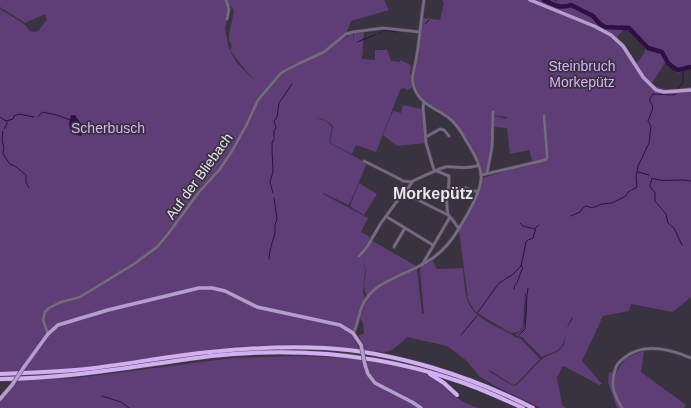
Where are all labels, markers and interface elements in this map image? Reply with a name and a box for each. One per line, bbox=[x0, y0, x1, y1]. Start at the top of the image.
park label: Steinbruch Morkepütz bbox=[549, 58, 615, 90]
park label: Scherbusch bbox=[71, 120, 145, 136]
street label: Auf der Bliebach bbox=[162, 130, 236, 222]
district label: Morkepütz bbox=[393, 185, 473, 202]

